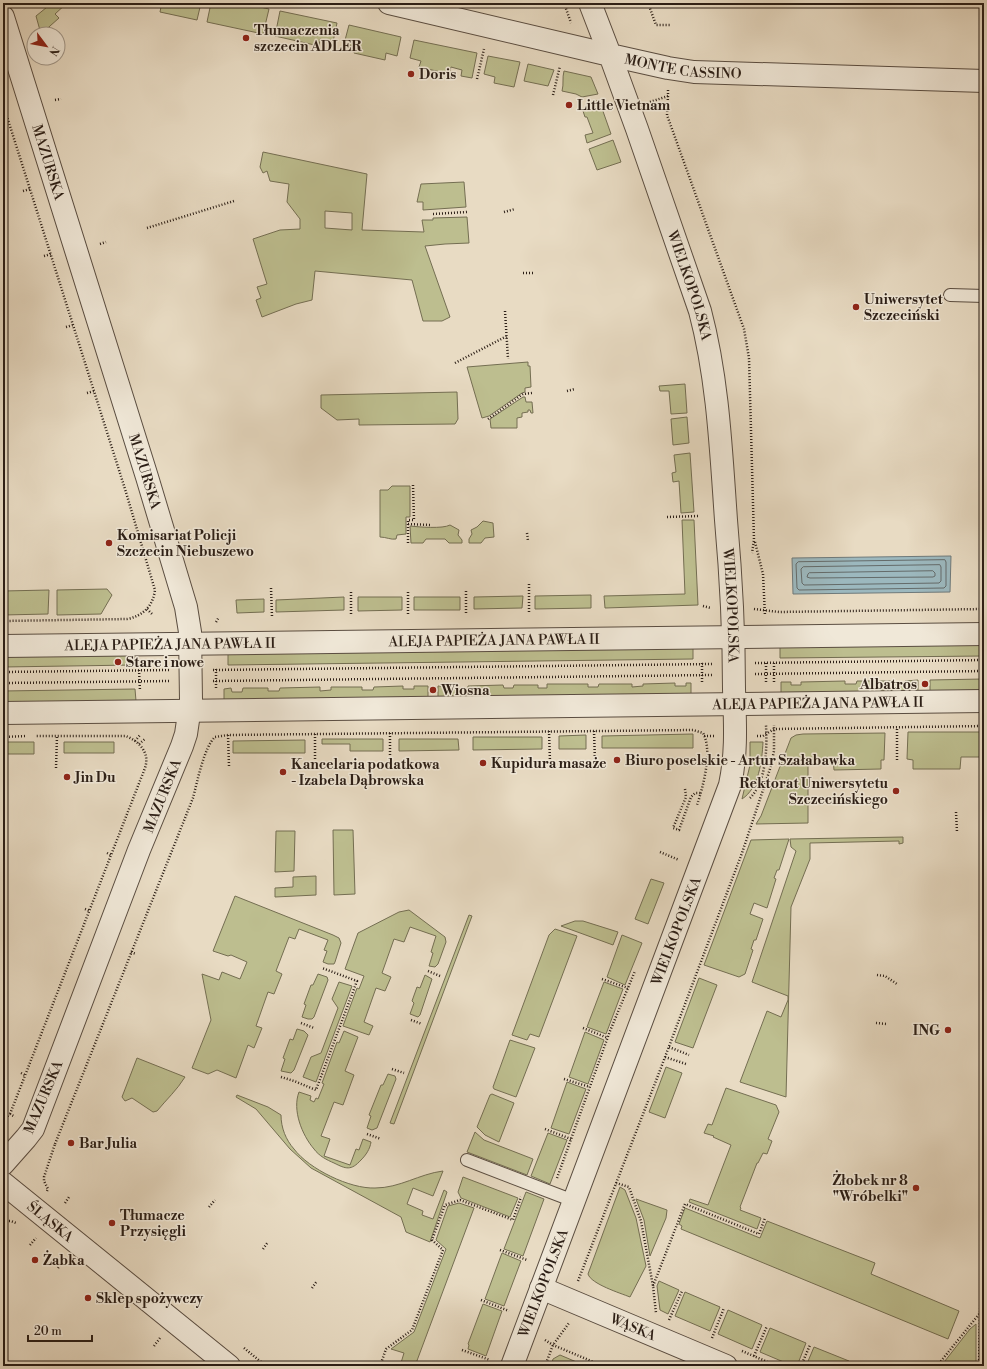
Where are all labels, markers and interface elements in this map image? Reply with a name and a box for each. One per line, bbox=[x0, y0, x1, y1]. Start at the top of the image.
place label: Tłumaczenia szczecin ADLER bbox=[254, 22, 362, 56]
north arrow bbox=[26, 26, 66, 66]
marker: Tłumaczenia szczecin ADLER bbox=[241, 33, 251, 43]
text: N bbox=[45, 43, 62, 58]
street label: MONTE CASSINO bbox=[623, 51, 742, 83]
place label: Doris bbox=[419, 66, 456, 84]
marker: Doris bbox=[406, 69, 416, 79]
place label: Little Vietnam bbox=[577, 97, 671, 115]
marker: Little Vietnam bbox=[564, 100, 574, 110]
street label: MAZURSKA bbox=[27, 122, 68, 203]
street label: WIELKOPOLSKA bbox=[662, 227, 715, 343]
place label: Uniwersytet Szczeciński bbox=[864, 291, 944, 325]
marker: Uniwersytet Szczeciński bbox=[851, 302, 861, 312]
street label: MAZURSKA bbox=[124, 432, 164, 512]
place label: Komisariat Policji Szczecin Niebuszewo bbox=[117, 527, 254, 561]
marker: Komisariat Policji Szczecin Niebuszewo bbox=[104, 538, 114, 548]
street label: WIELKOPOLSKA bbox=[718, 547, 742, 663]
street label: ALEJA PAPIEŻA JANA PAWŁA II bbox=[387, 630, 600, 651]
street label: ALEJA PAPIEŻA JANA PAWŁA II bbox=[63, 634, 276, 655]
place label: Stare i nowe bbox=[126, 654, 205, 672]
marker: Stare i nowe bbox=[113, 657, 123, 667]
place label: Albatros bbox=[859, 676, 917, 694]
marker: Albatros bbox=[920, 679, 930, 689]
place label: Wiosna bbox=[440, 682, 490, 700]
marker: Wiosna bbox=[428, 685, 438, 695]
street label: ALEJA PAPIEŻA JANA PAWŁA II bbox=[711, 693, 924, 714]
place label: Biuro poselskie - Artur Szałabawka bbox=[625, 752, 855, 770]
place label: Kupidura masaże bbox=[491, 755, 607, 773]
marker: Biuro poselskie - Artur Szałabawka bbox=[612, 755, 622, 765]
street label: MAZURSKA bbox=[140, 756, 186, 836]
place label: Kancelaria podatkowa - Izabela Dąbrowska bbox=[291, 756, 440, 790]
marker: Kupidura masaże bbox=[478, 758, 488, 768]
marker: Kancelaria podatkowa - Izabela Dąbrowska bbox=[278, 767, 288, 777]
place label: Jin Du bbox=[73, 769, 116, 787]
marker: Jin Du bbox=[62, 772, 72, 782]
place label: Rektorat Uniwersytetu Szczecińskiego bbox=[739, 775, 888, 809]
marker: Rektorat Uniwersytetu Szczecińskiego bbox=[891, 786, 901, 796]
street label: WIELKOPOLSKA bbox=[648, 874, 706, 989]
place label: ING bbox=[913, 1022, 940, 1040]
marker: ING bbox=[943, 1025, 953, 1035]
street label: MAZURSKA bbox=[20, 1058, 68, 1137]
place label: Bar Julia bbox=[79, 1135, 137, 1153]
marker: Bar Julia bbox=[66, 1138, 76, 1148]
place label: Żłobek nr 8 "Wróbelki" bbox=[832, 1170, 908, 1206]
marker: Żłobek nr 8 "Wróbelki" bbox=[911, 1183, 921, 1193]
street label: ŚLĄSKA bbox=[23, 1196, 77, 1247]
place label: Tłumacze Przysięgli bbox=[120, 1207, 186, 1241]
marker: Tłumacze Przysięgli bbox=[107, 1218, 117, 1228]
street label: WIELKOPOLSKA bbox=[515, 1226, 573, 1341]
place label: Żabka bbox=[43, 1250, 85, 1270]
marker: Żabka bbox=[30, 1255, 40, 1265]
place label: Sklep spożywczy bbox=[96, 1290, 204, 1308]
marker: Sklep spożywczy bbox=[83, 1293, 93, 1303]
street label: WĄSKA bbox=[606, 1310, 659, 1346]
scale bar bbox=[28, 1317, 92, 1343]
text: 20 m bbox=[34, 1324, 62, 1339]

